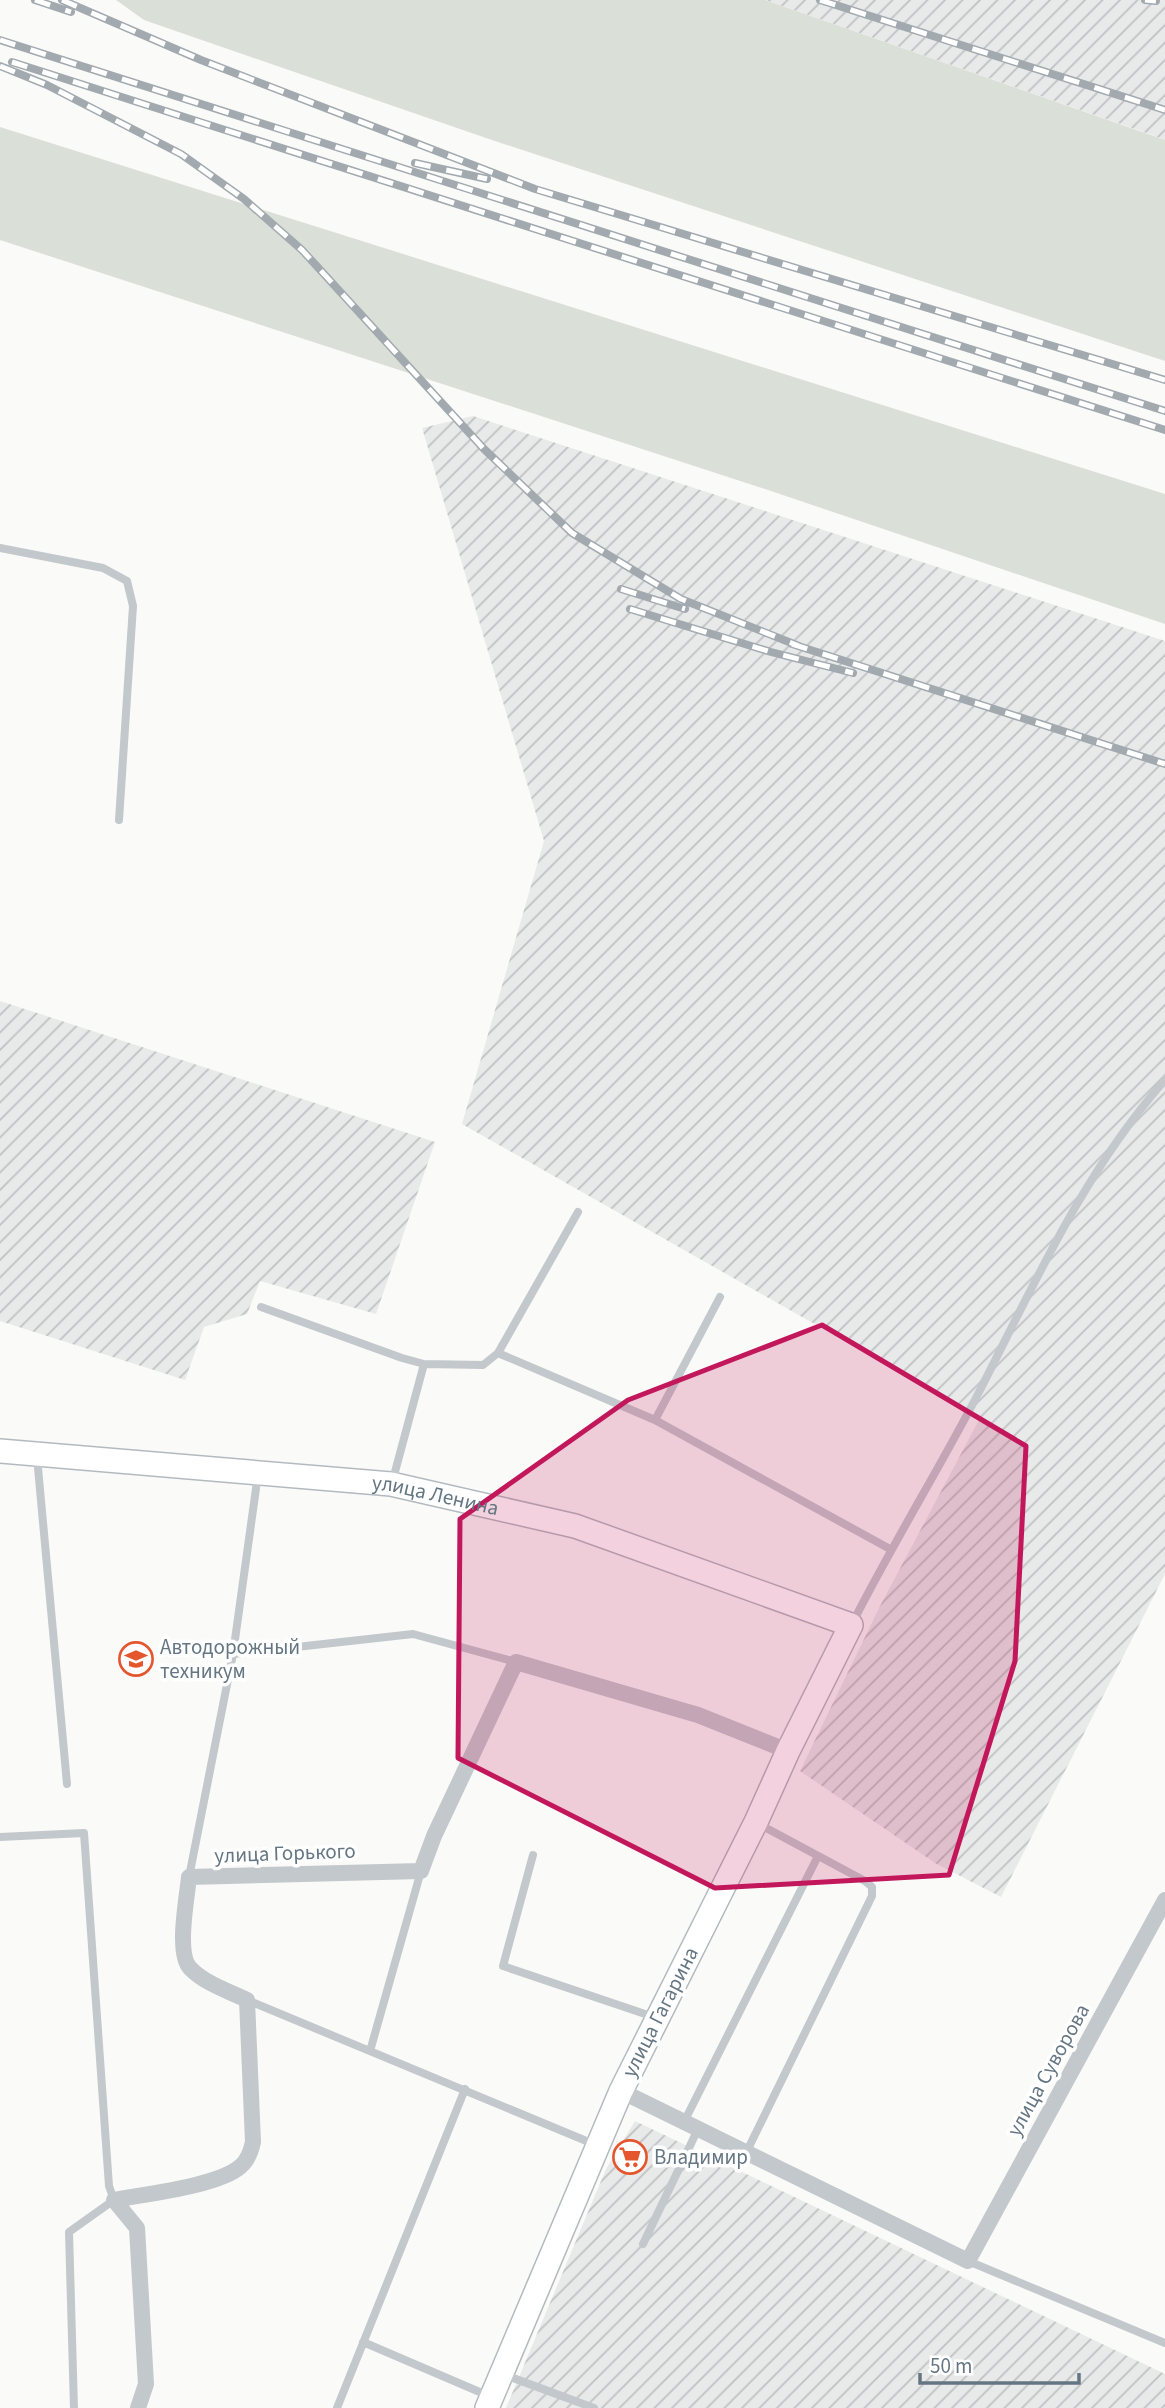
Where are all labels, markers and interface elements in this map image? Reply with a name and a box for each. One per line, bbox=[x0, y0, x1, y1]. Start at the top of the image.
street label: улица Ленина bbox=[371, 1467, 502, 1523]
place label: Автодорожный техникум bbox=[160, 1632, 300, 1686]
school or university icon: Автодорожный техникум bbox=[117, 1640, 155, 1678]
street label: улица Горького bbox=[214, 1836, 356, 1870]
street label: улица Гагарина bbox=[614, 1942, 706, 2082]
street label: улица Суворова bbox=[999, 1998, 1097, 2142]
supermarket icon: Владимир bbox=[611, 2138, 649, 2176]
place label: Владимир bbox=[654, 2142, 748, 2172]
scale bar bbox=[920, 2342, 1079, 2386]
text: 50 m bbox=[930, 2351, 972, 2381]

